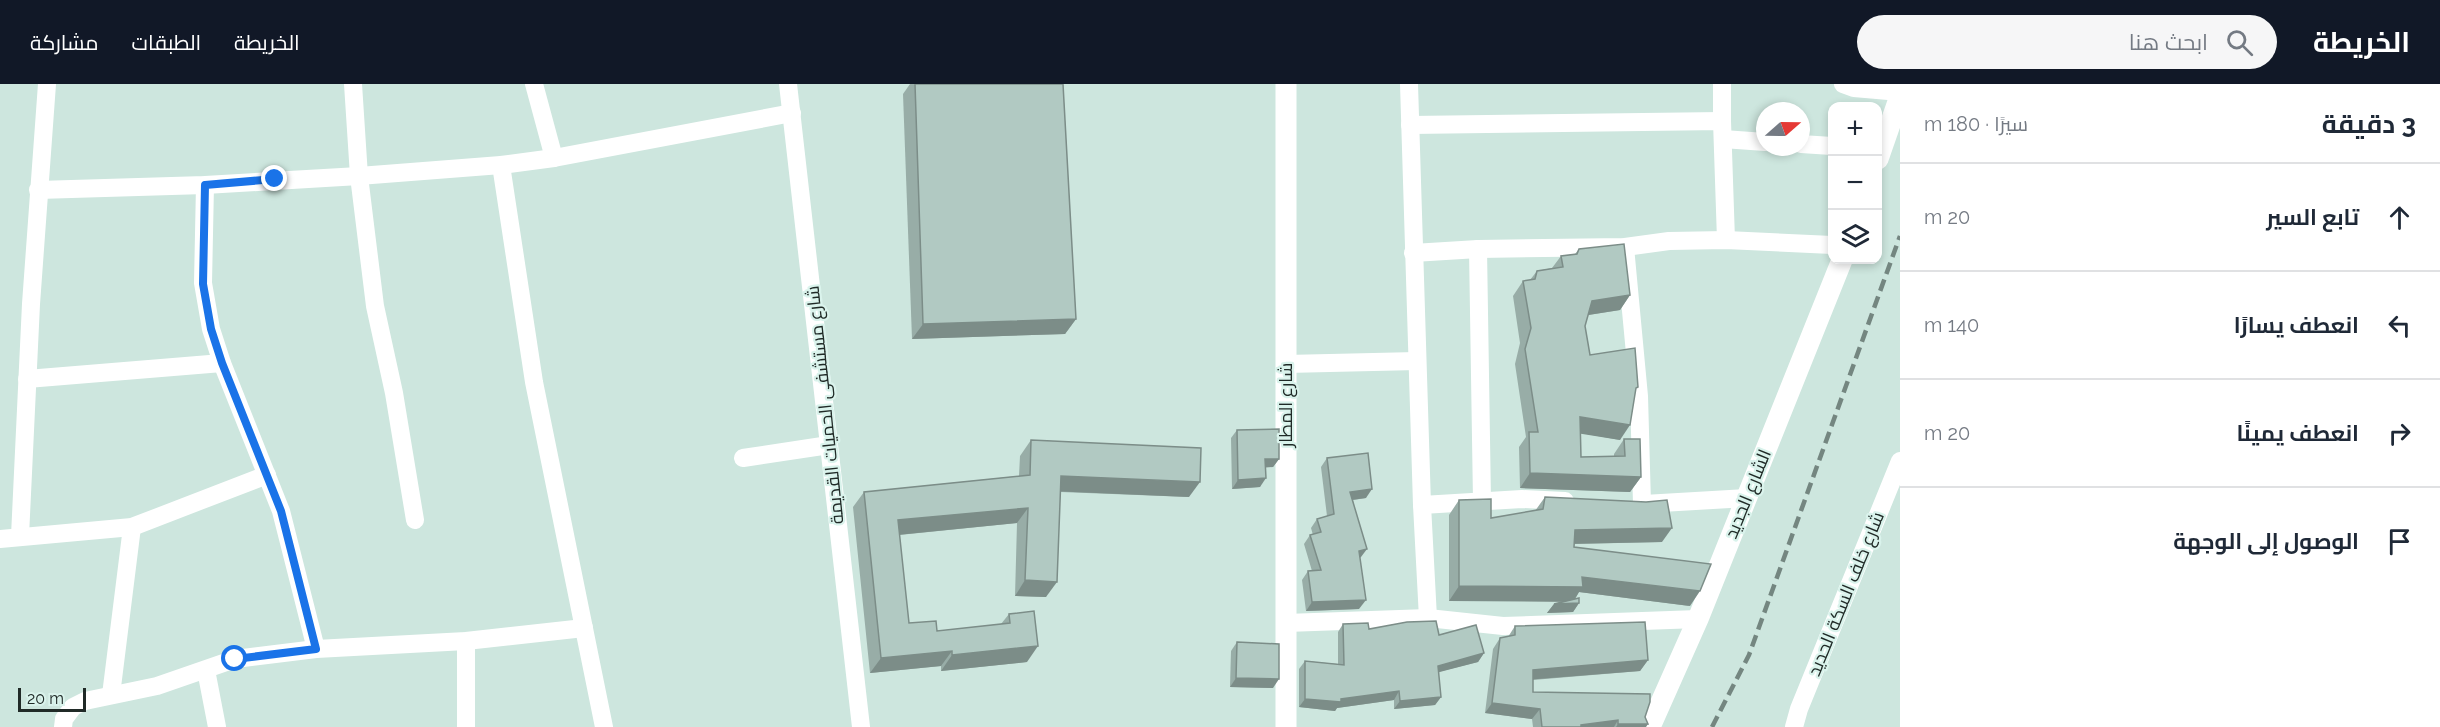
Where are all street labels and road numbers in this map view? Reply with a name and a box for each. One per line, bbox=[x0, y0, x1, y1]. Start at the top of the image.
street label: شارع مستشفى الحميات القديمة bbox=[802, 285, 849, 525]
street label: شارع المطار bbox=[1275, 363, 1298, 448]
street label: الشارع الجديد bbox=[1720, 446, 1777, 542]
street label: شارع خلف السكة الحديد bbox=[1803, 509, 1890, 680]

